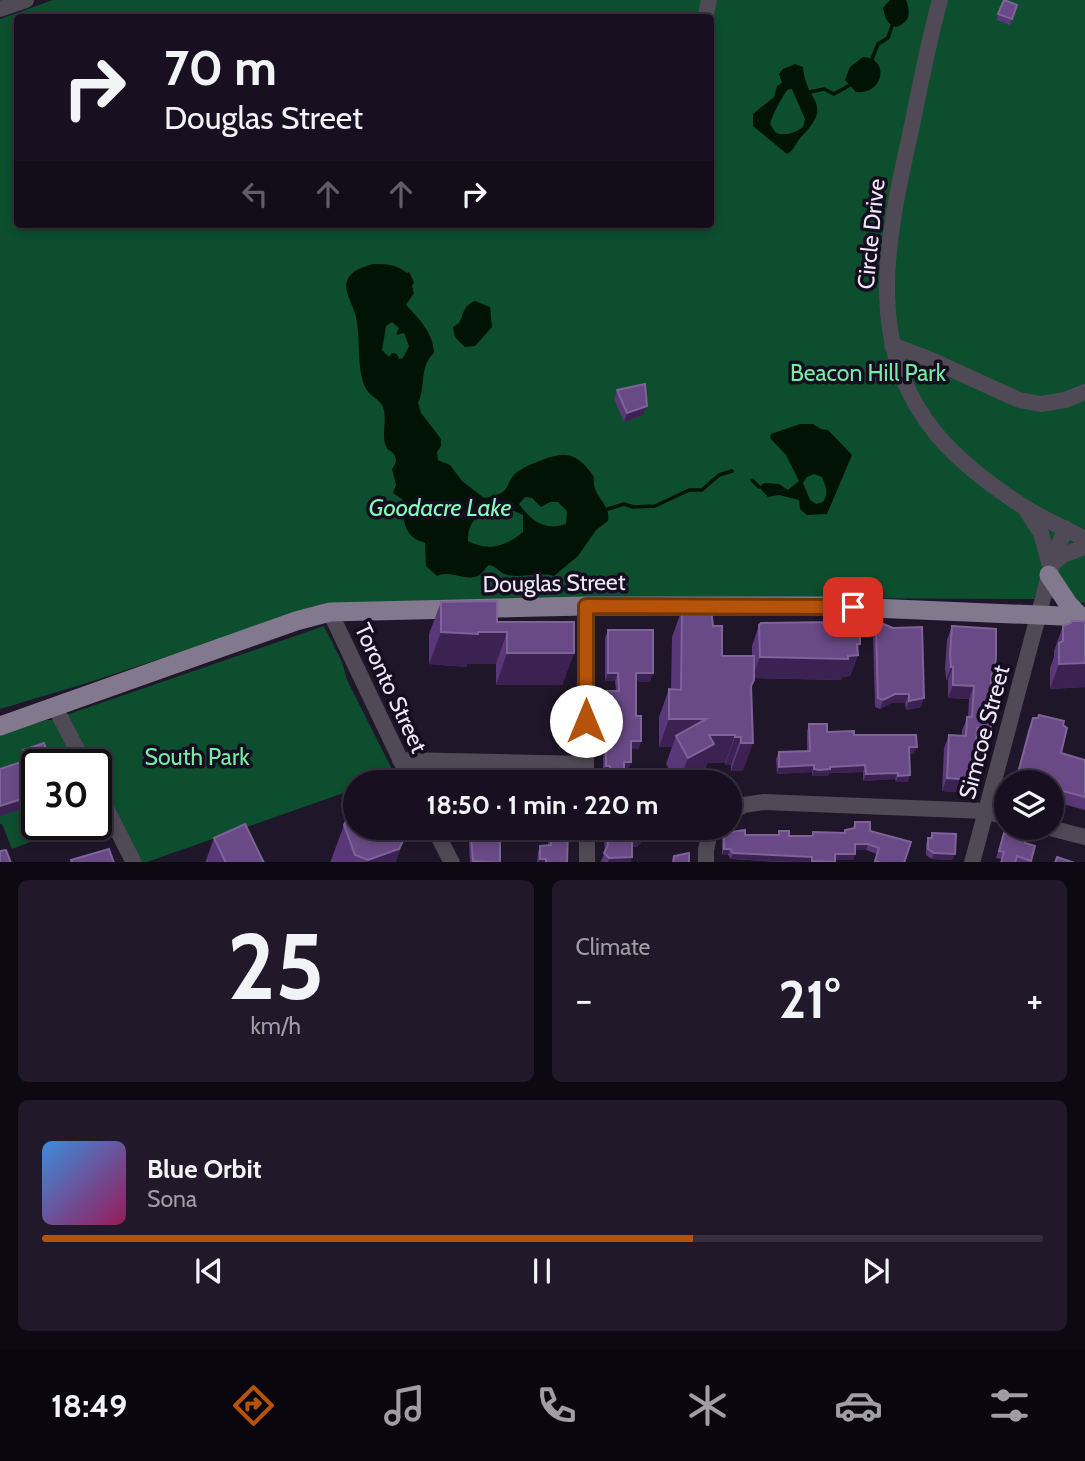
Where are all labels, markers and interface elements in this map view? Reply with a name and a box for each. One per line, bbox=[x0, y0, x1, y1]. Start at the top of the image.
text: 70 m bbox=[164, 38, 277, 97]
icon: right bbox=[49, 42, 140, 133]
text: Douglas Street bbox=[164, 98, 363, 137]
icon: left bbox=[236, 175, 274, 213]
icon: ahead bbox=[309, 175, 347, 213]
icon: ahead bbox=[382, 175, 420, 213]
icon: right bbox=[455, 175, 493, 213]
street label: Circle Drive bbox=[851, 177, 891, 291]
park label: Beacon Hill Park bbox=[790, 359, 947, 387]
water label: Goodacre Lake bbox=[369, 493, 512, 522]
street label: Douglas Street bbox=[482, 568, 626, 598]
pin bbox=[823, 577, 883, 637]
icon: arrive bbox=[834, 588, 872, 626]
street label: Toronto Street bbox=[349, 619, 433, 758]
street label: Simcoe Street bbox=[953, 662, 1015, 802]
position arrow bbox=[549, 684, 623, 758]
park label: South Park bbox=[145, 743, 250, 771]
speed limit sign: 30 bbox=[21, 749, 112, 840]
map controls bbox=[994, 770, 1064, 840]
button: layers bbox=[994, 770, 1064, 840]
text: 18:50 · 1 min · 220 m bbox=[427, 789, 658, 821]
text: 25 bbox=[227, 911, 324, 1022]
text: Climate bbox=[576, 933, 650, 961]
text: 21° bbox=[778, 968, 840, 1031]
text: − bbox=[576, 976, 592, 1023]
text: + bbox=[1026, 976, 1043, 1023]
text: km/h bbox=[251, 1012, 301, 1040]
text: Blue Orbit bbox=[147, 1153, 262, 1185]
text: Sona bbox=[147, 1185, 197, 1213]
icon: previous bbox=[190, 1252, 228, 1290]
icon: pause bbox=[523, 1252, 561, 1290]
icon: next bbox=[857, 1252, 895, 1290]
icon: directions bbox=[229, 1381, 278, 1430]
icon: music bbox=[380, 1381, 429, 1430]
icon: phone bbox=[532, 1381, 581, 1430]
icon: climate bbox=[683, 1381, 732, 1430]
icon: car bbox=[834, 1381, 883, 1430]
icon: filters bbox=[985, 1381, 1034, 1430]
text: 18:49 bbox=[51, 1386, 127, 1425]

